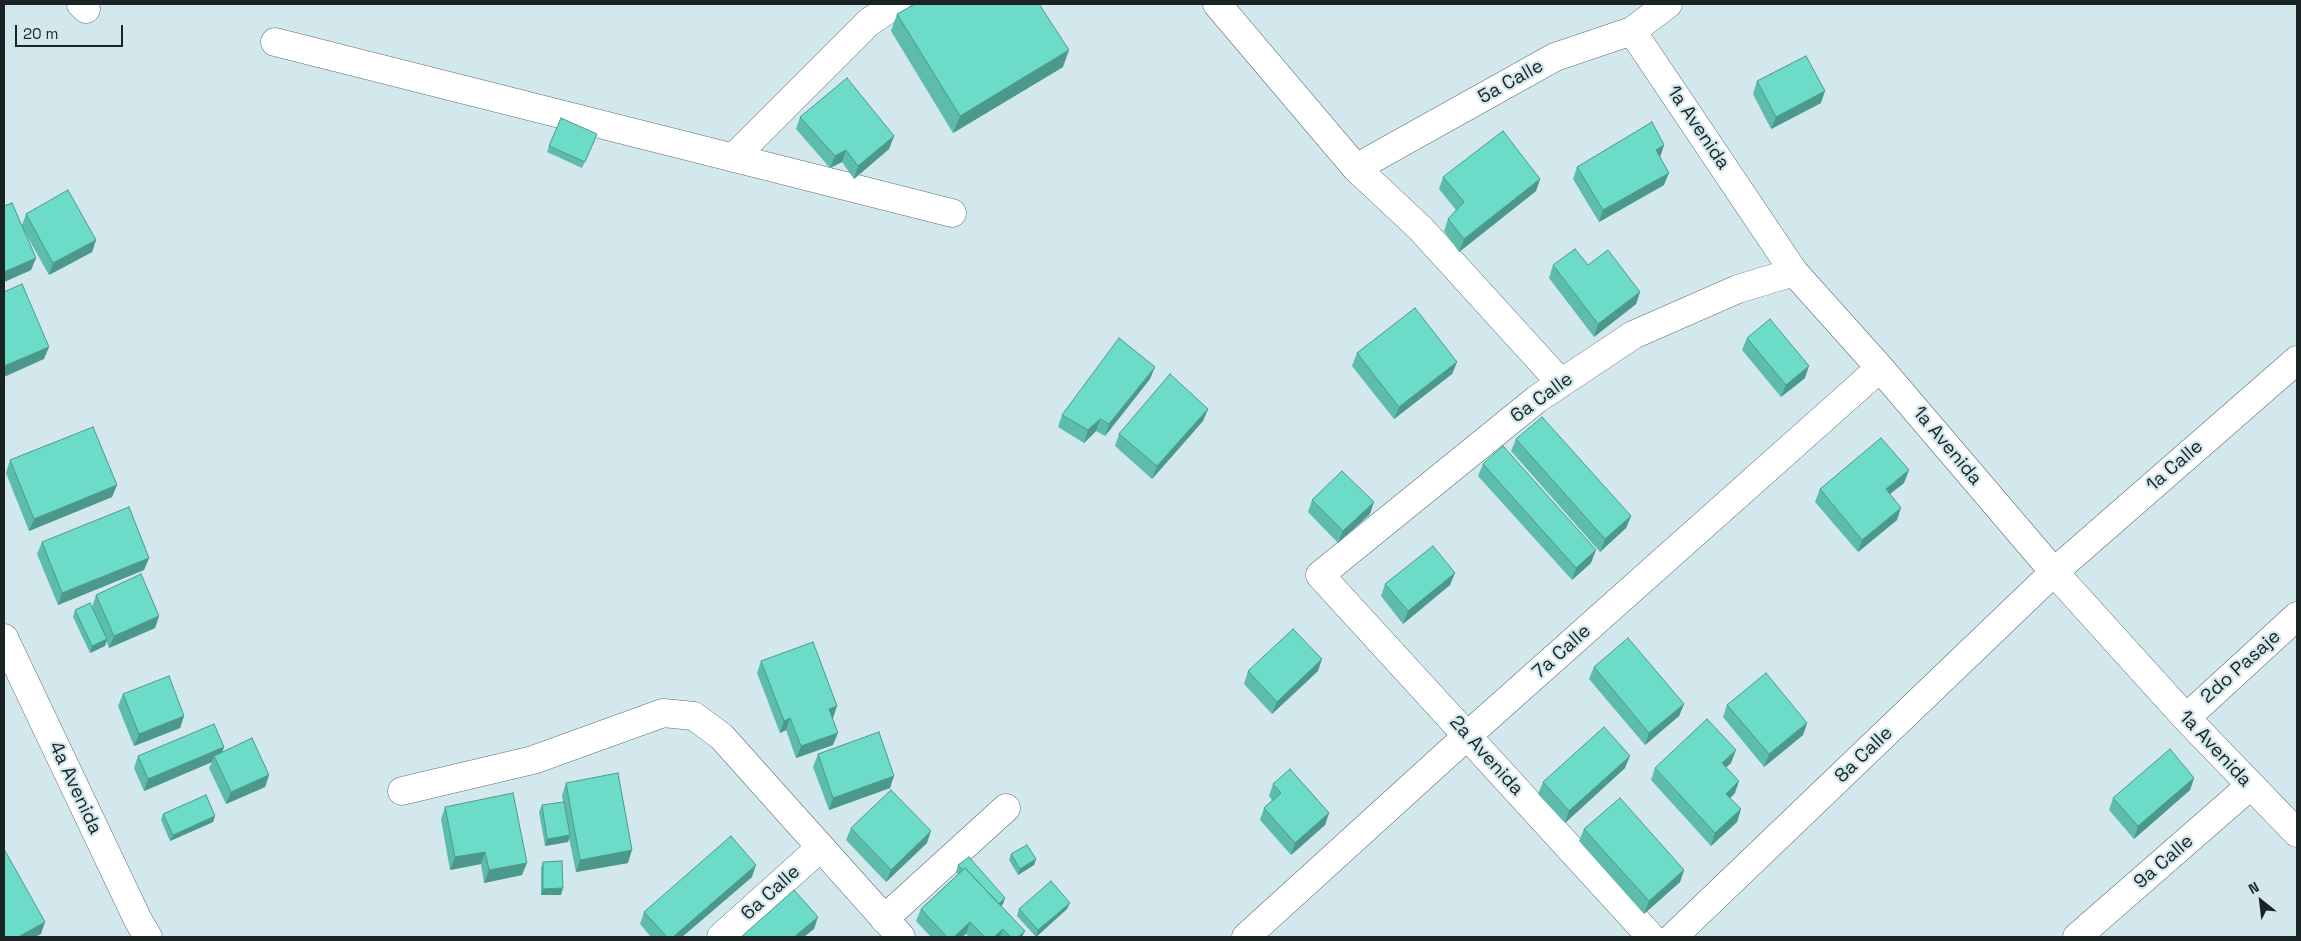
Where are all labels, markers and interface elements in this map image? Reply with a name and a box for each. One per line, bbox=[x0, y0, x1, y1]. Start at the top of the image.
scale bar bbox=[18, 15, 125, 47]
text: 20 m bbox=[23, 24, 58, 43]
street label: 5a Calle bbox=[1474, 55, 1548, 109]
street label: 1a Avenida bbox=[1662, 82, 1734, 174]
street label: 6a Calle bbox=[1507, 368, 1577, 428]
street label: 1a Avenida bbox=[1907, 402, 1987, 490]
street label: 1a Calle bbox=[2142, 435, 2208, 497]
street label: 7a Calle bbox=[1528, 620, 1596, 684]
street label: 2do Pasaje bbox=[2197, 625, 2285, 709]
street label: 1a Avenida bbox=[2174, 706, 2256, 792]
street label: 2a Avenida bbox=[1444, 711, 1528, 801]
street label: 8a Calle bbox=[1830, 722, 1898, 788]
street label: 4a Avenida bbox=[44, 738, 106, 838]
street label: 9a Calle bbox=[2130, 830, 2198, 894]
street label: 6a Calle bbox=[737, 861, 805, 925]
north arrow bbox=[2236, 876, 2286, 926]
text: N bbox=[2245, 878, 2262, 898]

